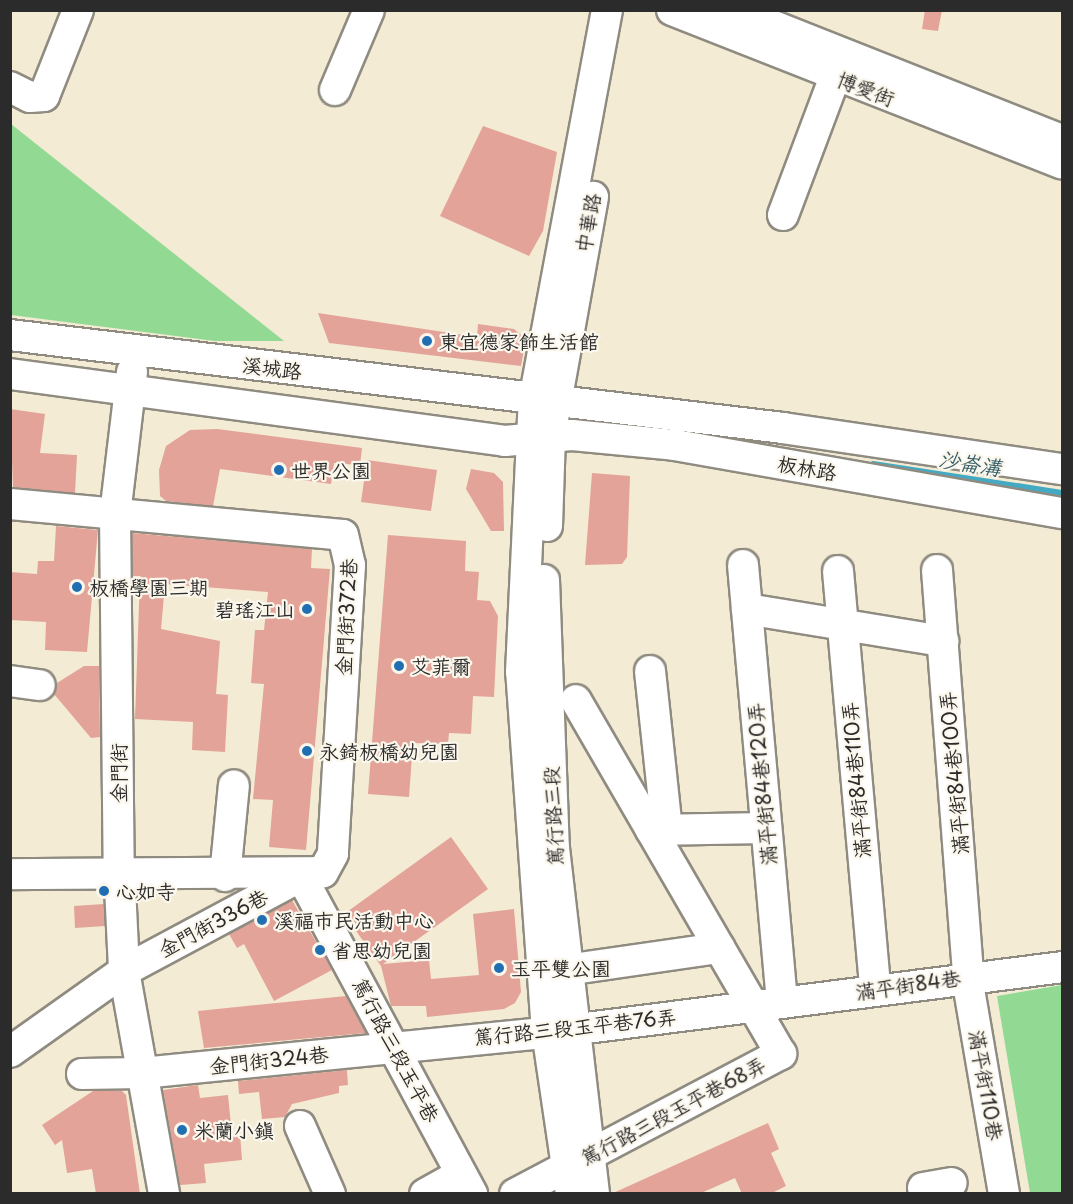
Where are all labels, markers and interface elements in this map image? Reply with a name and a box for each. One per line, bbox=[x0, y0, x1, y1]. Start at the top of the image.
street label: 博愛街 bbox=[834, 67, 898, 111]
street label: 中華路 bbox=[571, 191, 605, 255]
place label: 東宜德家飾生活館 bbox=[439, 329, 599, 353]
marker: 東宜德家飾生活館 bbox=[420, 334, 434, 348]
street label: 溪城路 bbox=[241, 352, 303, 384]
water label: 沙崙溝 bbox=[937, 445, 1003, 479]
street label: 板林路 bbox=[775, 451, 839, 485]
place label: 世界公園 bbox=[291, 458, 371, 482]
marker: 世界公園 bbox=[272, 463, 286, 477]
street label: 金門街372巷 bbox=[331, 558, 361, 676]
place label: 板橋學園三期 bbox=[89, 575, 209, 599]
marker: 板橋學園三期 bbox=[70, 580, 84, 594]
place label: 碧瑤江山 bbox=[215, 597, 295, 621]
marker: 碧瑤江山 bbox=[300, 602, 314, 616]
place label: 艾菲爾 bbox=[411, 654, 471, 678]
marker: 艾菲爾 bbox=[392, 659, 406, 673]
street label: 滿平街84巷100弄 bbox=[935, 690, 973, 856]
street label: 滿平街84巷110弄 bbox=[837, 701, 875, 859]
street label: 滿平街84巷120弄 bbox=[743, 702, 781, 866]
place label: 永錡板橋幼兒園 bbox=[319, 739, 459, 763]
street label: 金門街 bbox=[106, 743, 130, 803]
marker: 永錡板橋幼兒園 bbox=[300, 744, 314, 758]
street label: 篤行路三段 bbox=[538, 765, 568, 867]
place label: 心如寺 bbox=[116, 879, 176, 903]
marker: 心如寺 bbox=[97, 884, 111, 898]
street label: 金門街336巷 bbox=[154, 884, 272, 962]
place label: 溪福市民活動中心 bbox=[274, 908, 434, 932]
marker: 溪福市民活動中心 bbox=[255, 913, 269, 927]
place label: 省思幼兒園 bbox=[332, 938, 432, 962]
marker: 省思幼兒園 bbox=[313, 943, 327, 957]
place label: 玉平雙公園 bbox=[511, 956, 611, 980]
marker: 玉平雙公園 bbox=[492, 961, 506, 975]
street label: 滿平街84巷 bbox=[854, 966, 962, 1004]
street label: 篤行路三段玉平巷 bbox=[348, 974, 444, 1126]
street label: 篤行路三段玉平巷76弄 bbox=[472, 1004, 678, 1050]
street label: 滿平街110巷 bbox=[965, 1028, 1007, 1142]
street label: 金門街324巷 bbox=[208, 1042, 330, 1078]
street label: 篤行路三段玉平巷68弄 bbox=[576, 1052, 770, 1170]
place label: 米蘭小鎮 bbox=[194, 1118, 274, 1142]
marker: 米蘭小鎮 bbox=[175, 1123, 189, 1137]

